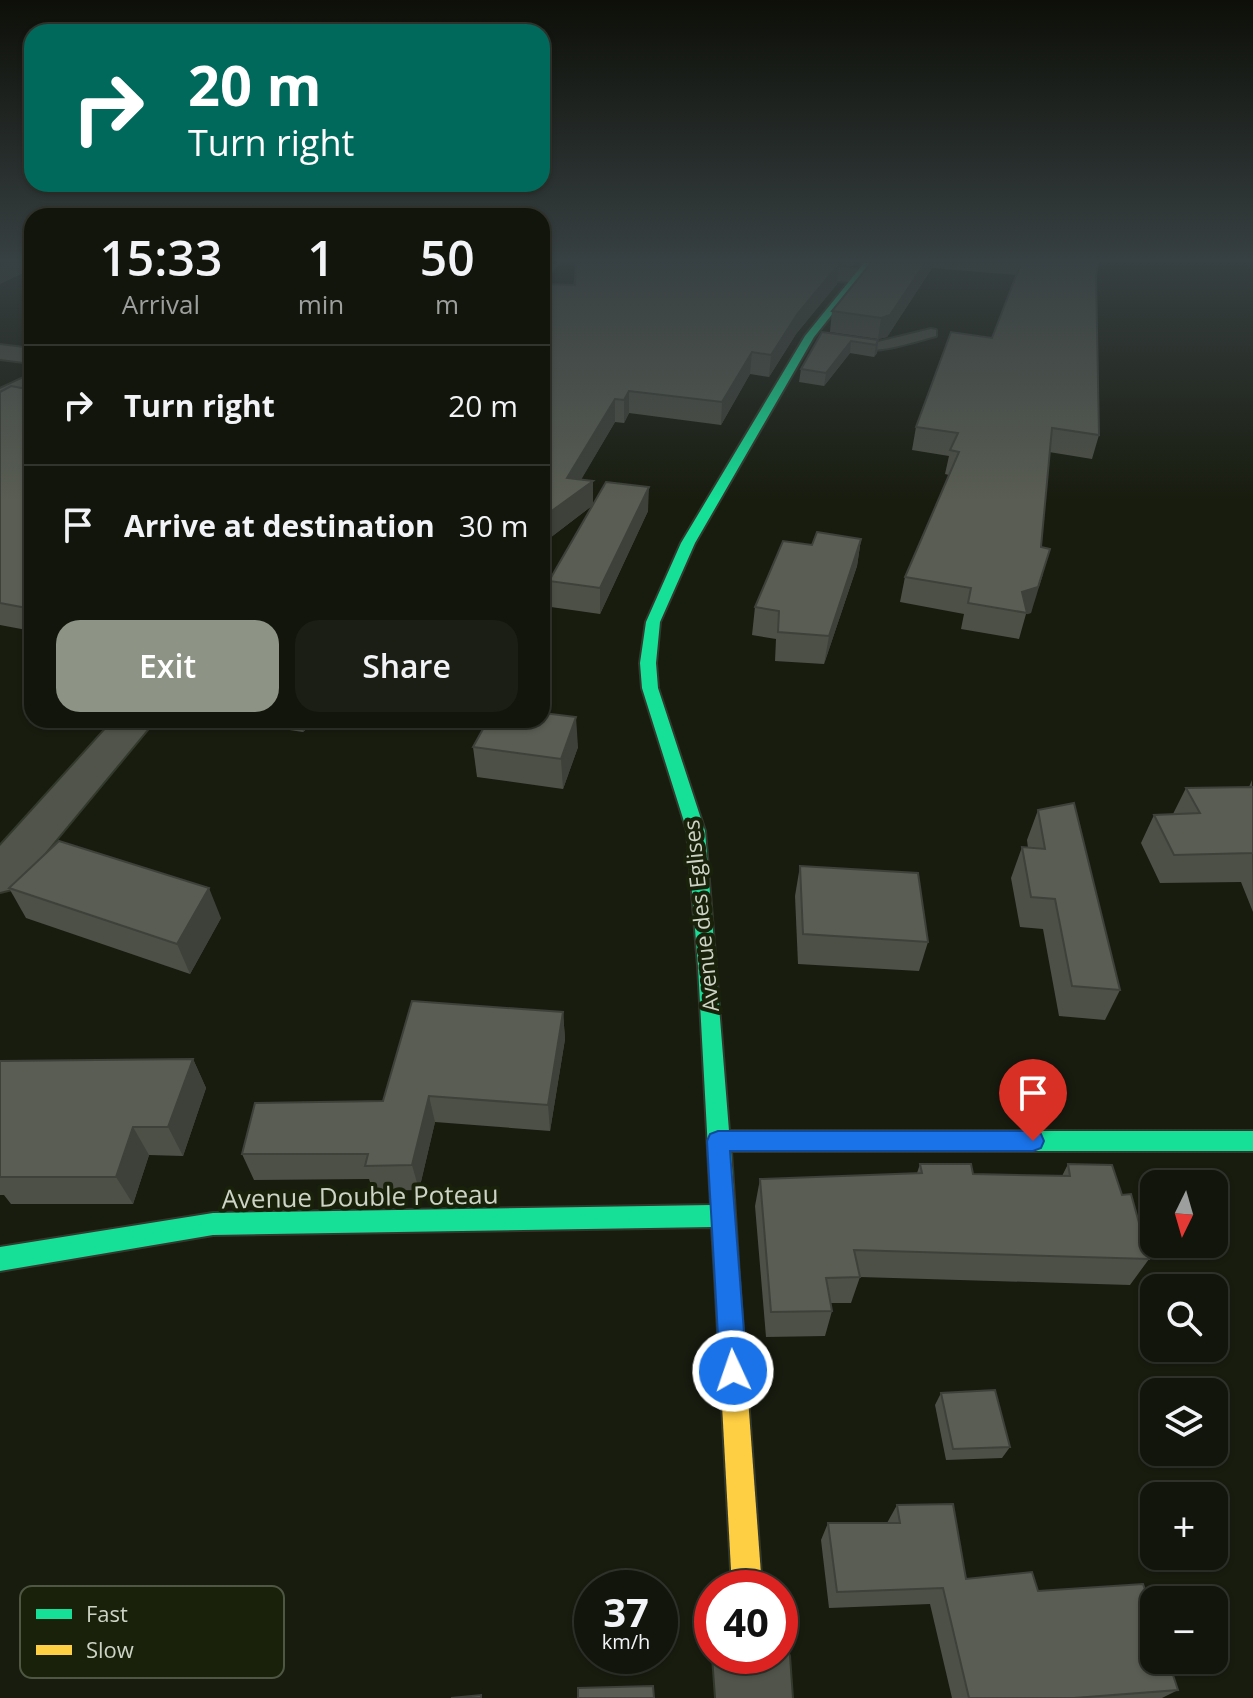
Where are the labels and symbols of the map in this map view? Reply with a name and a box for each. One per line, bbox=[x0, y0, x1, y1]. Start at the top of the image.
street label: Avenue des Eglises bbox=[675, 818, 725, 1014]
pin bbox=[999, 1059, 1067, 1141]
north arrow bbox=[1140, 1170, 1228, 1258]
street label: Avenue Double Poteau bbox=[221, 1176, 499, 1216]
position arrow bbox=[691, 1329, 775, 1413]
speed limit sign: 40 bbox=[694, 1570, 798, 1674]
legend bbox=[20, 1586, 284, 1678]
text: Fast bbox=[86, 1598, 128, 1628]
text: Slow bbox=[86, 1634, 134, 1664]

